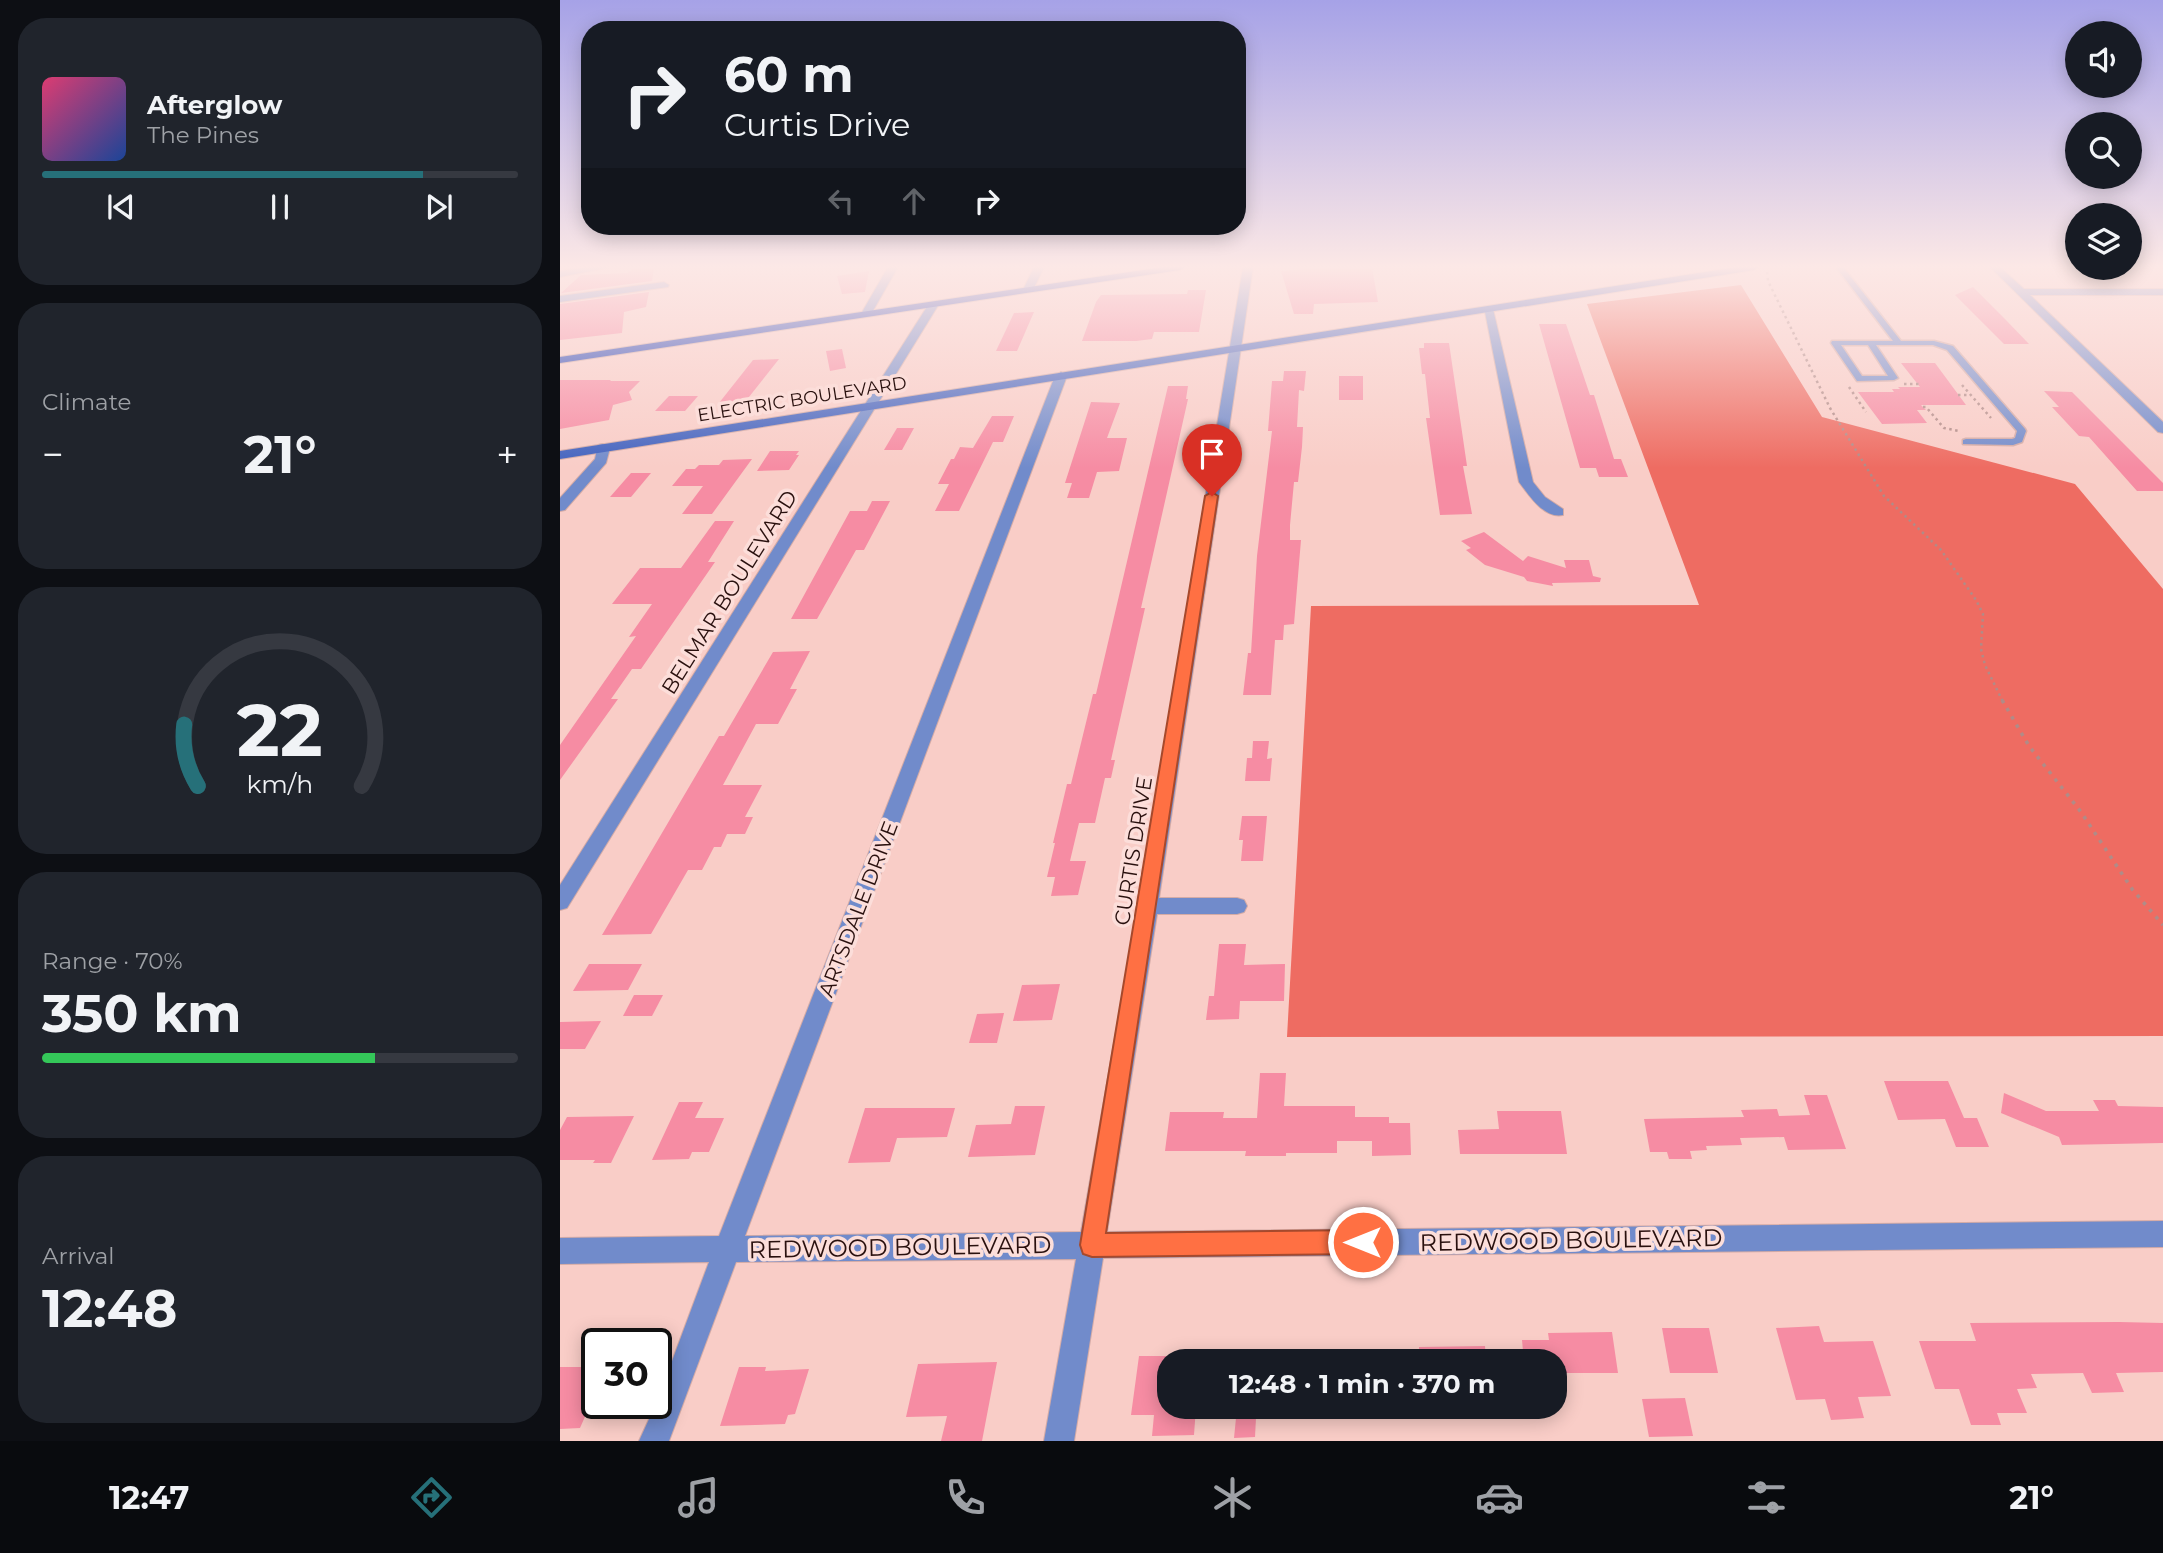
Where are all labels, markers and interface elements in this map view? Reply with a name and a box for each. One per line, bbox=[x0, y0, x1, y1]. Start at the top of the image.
map controls bbox=[2065, 21, 2142, 280]
button: sound bbox=[2065, 21, 2142, 98]
text: 60 m bbox=[724, 45, 854, 104]
icon: right bbox=[609, 49, 700, 140]
text: Afterglow bbox=[147, 89, 282, 121]
text: Curtis Drive bbox=[724, 105, 910, 144]
button: search bbox=[2065, 112, 2142, 189]
text: The Pines bbox=[147, 121, 259, 149]
icon: left bbox=[822, 182, 860, 220]
icon: ahead bbox=[895, 182, 933, 220]
icon: right bbox=[968, 182, 1006, 220]
icon: previous bbox=[102, 188, 140, 226]
icon: pause bbox=[261, 188, 299, 226]
icon: next bbox=[420, 188, 458, 226]
button: layers bbox=[2065, 203, 2142, 280]
street label: ELECTRIC BOULEVARD bbox=[696, 372, 908, 426]
text: Climate bbox=[42, 388, 131, 416]
text: 21° bbox=[244, 423, 316, 486]
pin bbox=[1182, 424, 1242, 496]
text: − bbox=[42, 431, 64, 478]
text: + bbox=[496, 431, 518, 478]
icon: arrive bbox=[1193, 435, 1231, 473]
street label: BELMAR BOULEVARD bbox=[656, 485, 802, 699]
text: 22 bbox=[237, 687, 323, 775]
text: km/h bbox=[247, 769, 313, 799]
street label: CURTIS DRIVE bbox=[1109, 775, 1157, 927]
street label: ARTSDALE DRIVE bbox=[813, 818, 903, 1000]
text: Range · 70% bbox=[42, 947, 183, 975]
text: 350 km bbox=[42, 982, 242, 1045]
position arrow bbox=[1326, 1205, 1400, 1279]
street label: REDWOOD BOULEVARD bbox=[1419, 1223, 1723, 1257]
street label: REDWOOD BOULEVARD bbox=[748, 1230, 1052, 1264]
text: Arrival bbox=[42, 1242, 115, 1270]
text: 12:48 bbox=[42, 1277, 177, 1340]
speed limit sign: 30 bbox=[581, 1328, 672, 1419]
text: 12:48 · 1 min · 370 m bbox=[1229, 1368, 1495, 1400]
icon: directions bbox=[407, 1473, 456, 1522]
icon: music bbox=[674, 1473, 723, 1522]
icon: phone bbox=[941, 1473, 990, 1522]
icon: climate bbox=[1208, 1473, 1257, 1522]
icon: car bbox=[1475, 1473, 1524, 1522]
icon: filters bbox=[1742, 1473, 1791, 1522]
text: 12:47 bbox=[109, 1478, 189, 1517]
text: 21° bbox=[2009, 1478, 2054, 1517]

